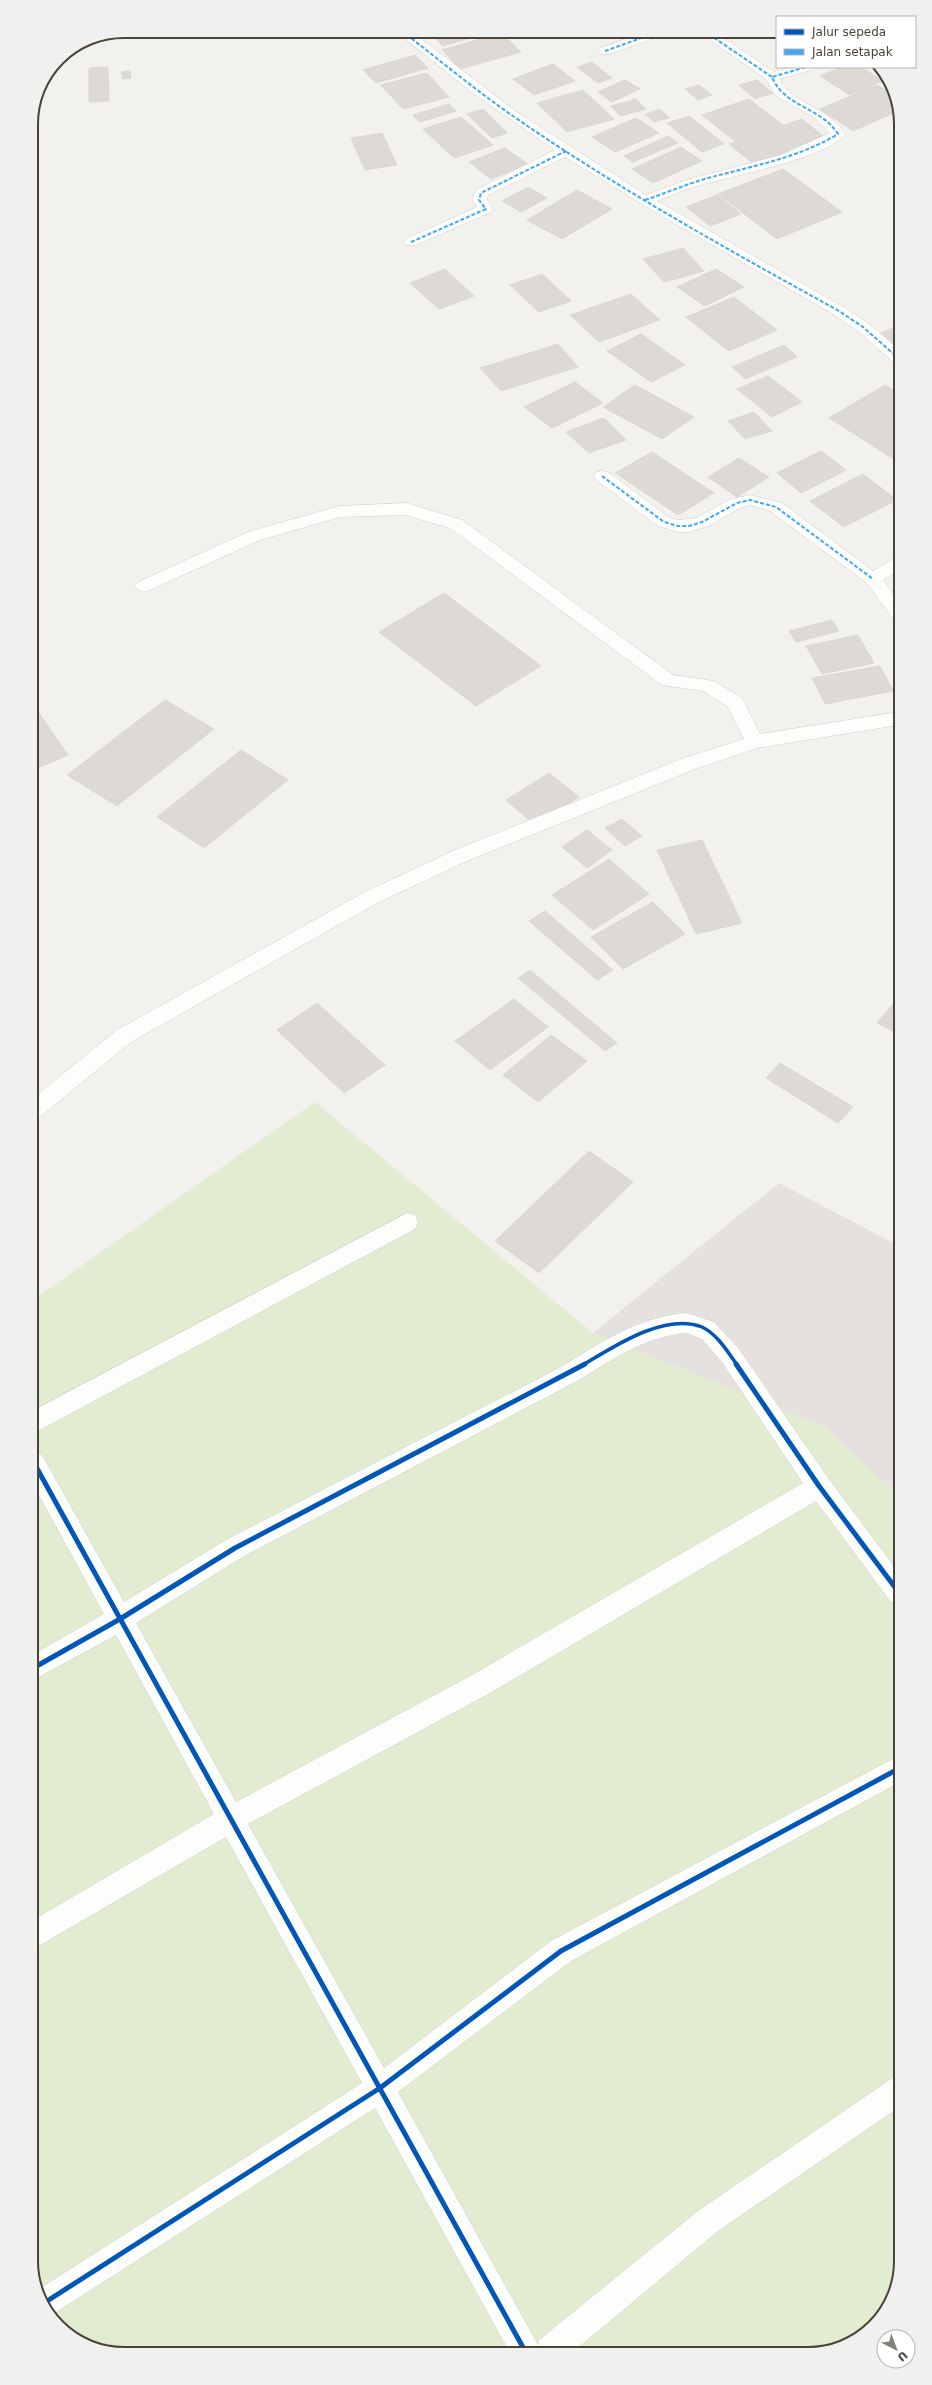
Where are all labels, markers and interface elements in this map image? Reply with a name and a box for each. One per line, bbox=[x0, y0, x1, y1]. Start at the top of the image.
legend bbox=[776, 16, 916, 68]
text: Jalur sepeda bbox=[811, 25, 886, 39]
text: Jalan setapak bbox=[811, 45, 893, 59]
north arrow bbox=[876, 2329, 916, 2369]
text: U bbox=[895, 2348, 910, 2364]

